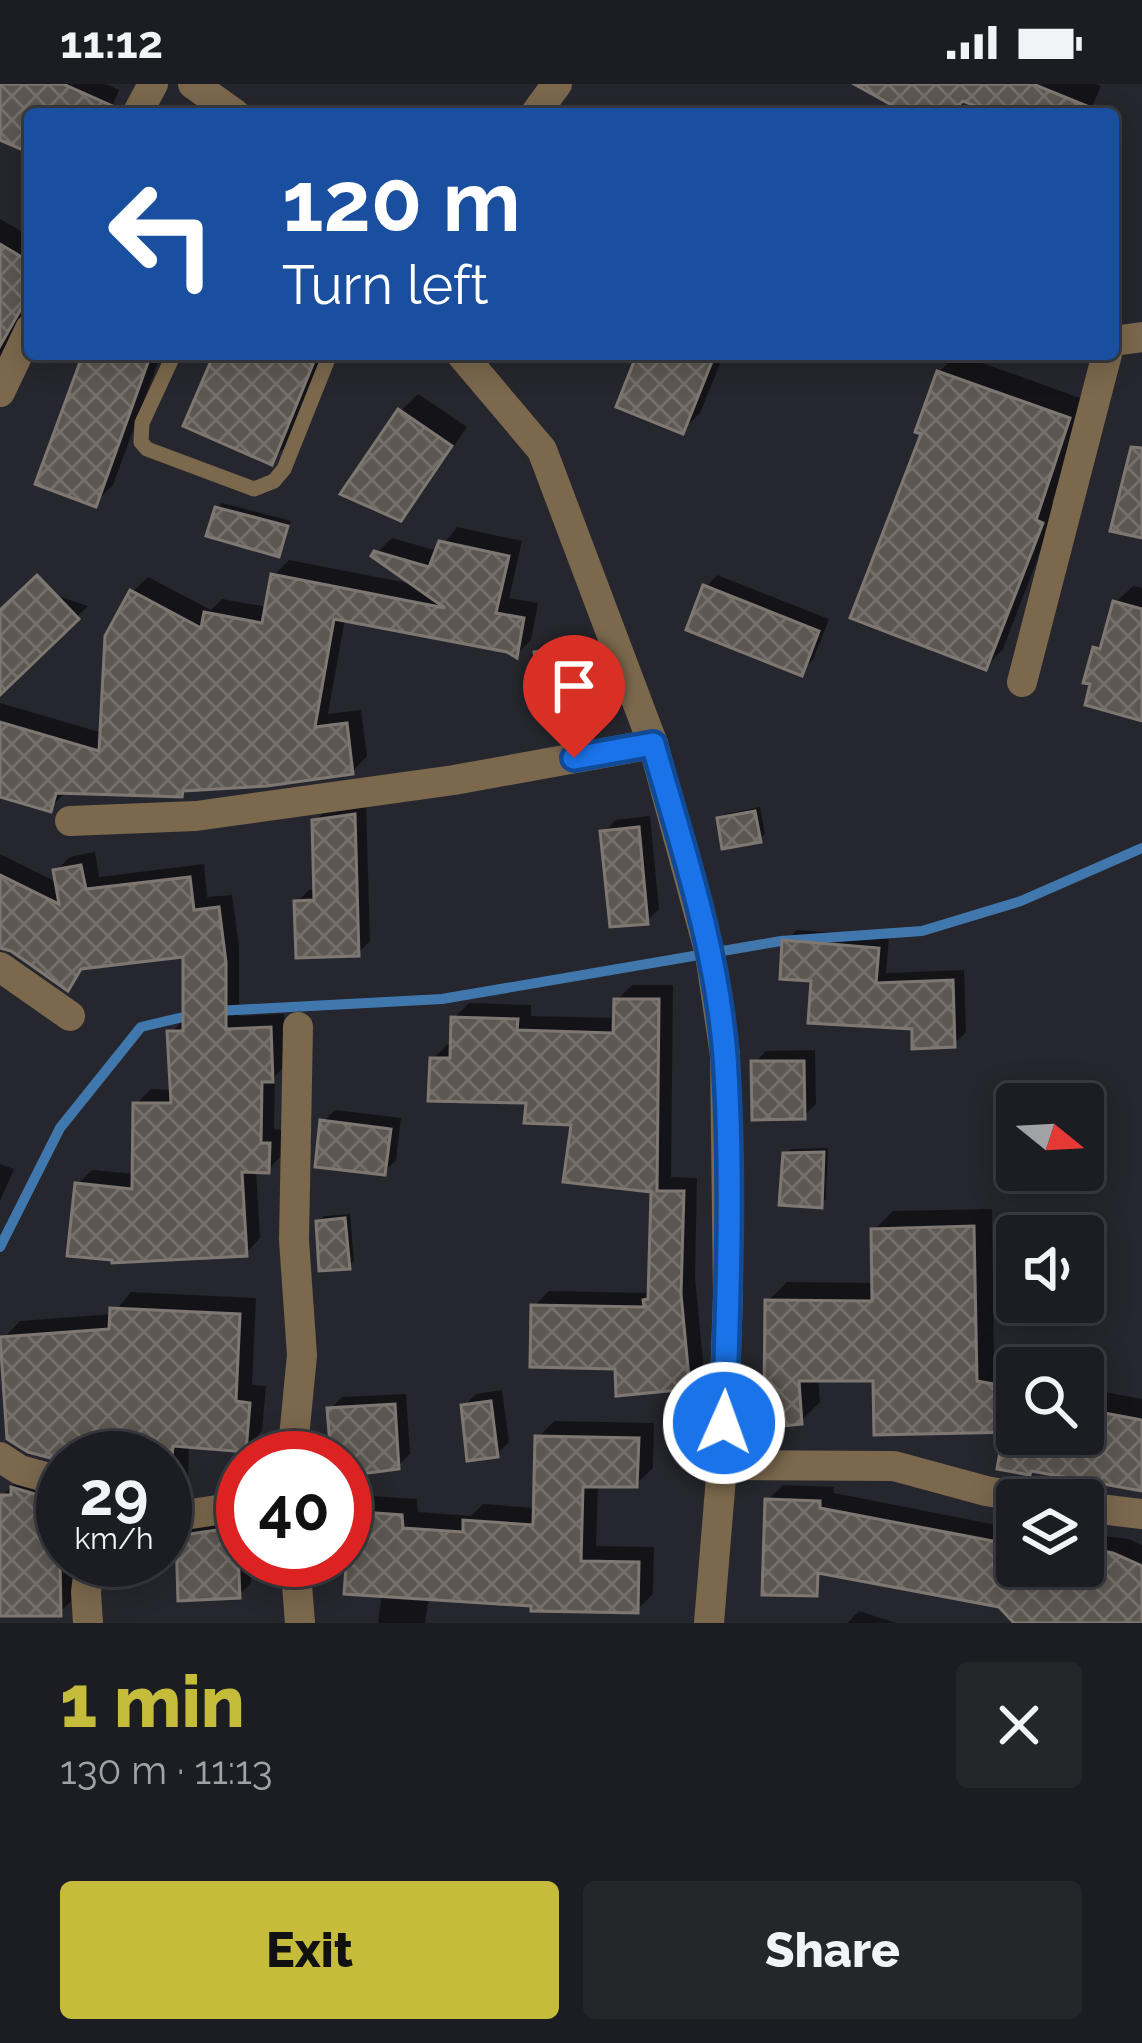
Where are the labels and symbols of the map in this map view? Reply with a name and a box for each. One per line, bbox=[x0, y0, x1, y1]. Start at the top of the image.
pin bbox=[523, 635, 625, 758]
north arrow bbox=[996, 1083, 1104, 1191]
position arrow bbox=[661, 1360, 787, 1486]
speed limit sign: 40 bbox=[216, 1431, 372, 1587]

